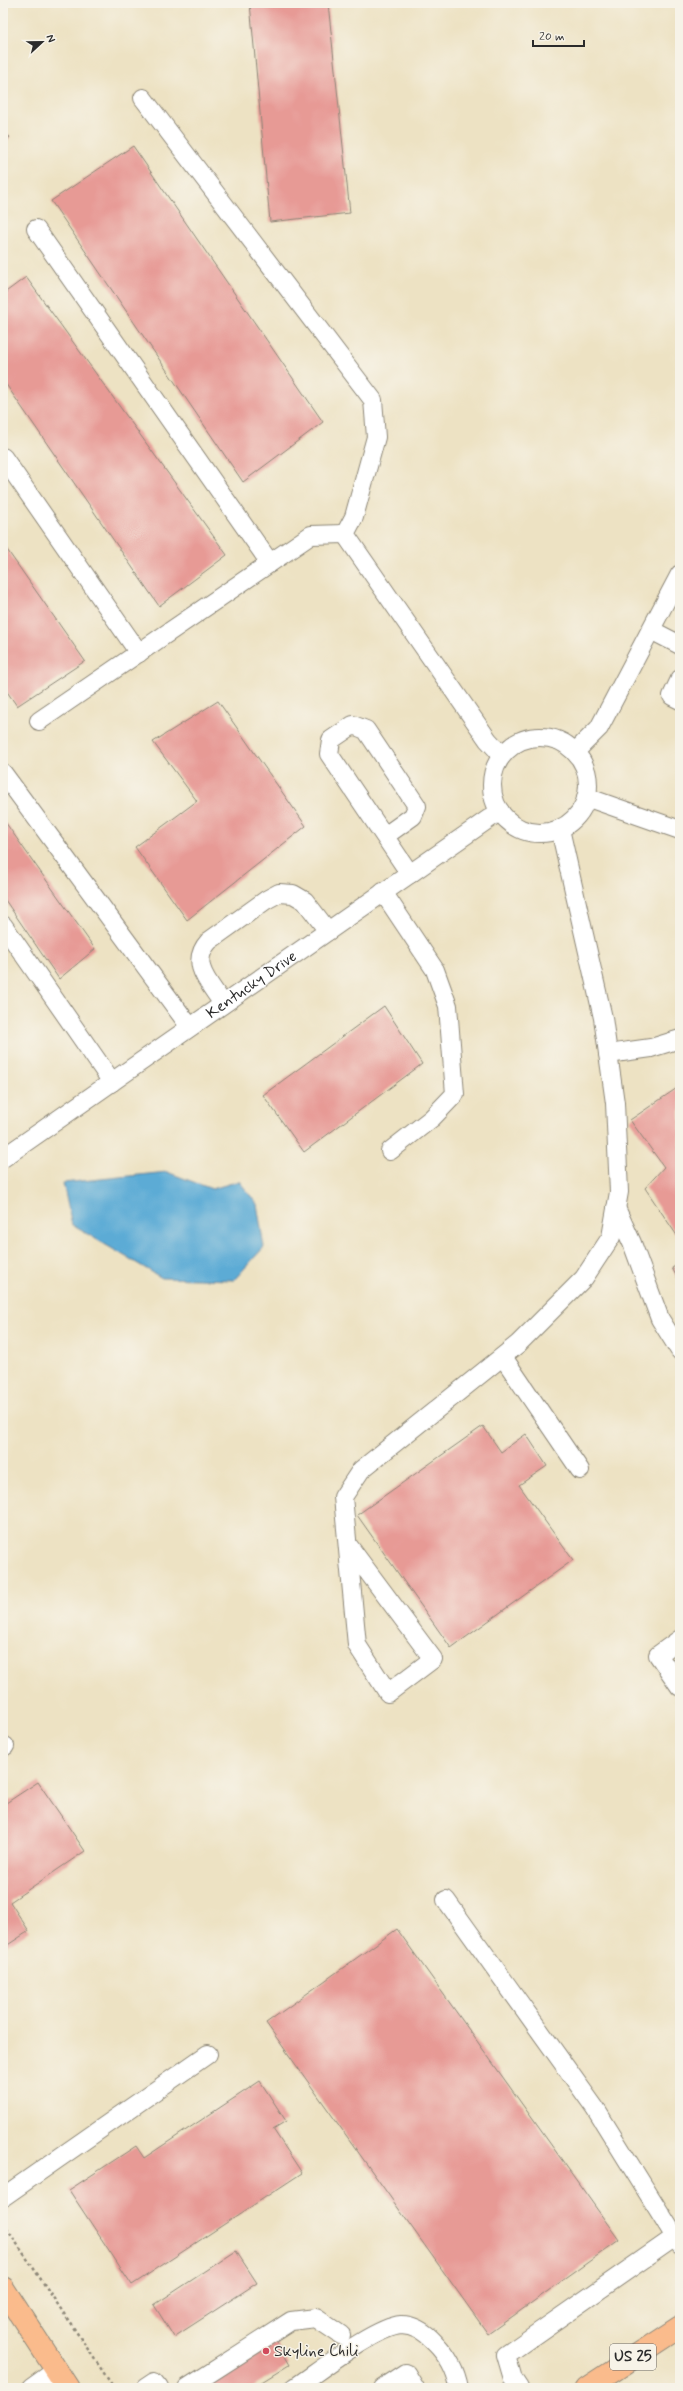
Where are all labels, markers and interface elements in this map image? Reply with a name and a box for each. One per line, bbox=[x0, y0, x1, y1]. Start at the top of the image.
north arrow bbox=[22, 22, 62, 62]
scale bar bbox=[533, 22, 584, 48]
text: 20 m bbox=[539, 29, 565, 45]
text: N bbox=[42, 33, 58, 45]
street label: Kentucky Drive bbox=[202, 946, 301, 1023]
place label: Skyline Chili bbox=[274, 2341, 359, 2362]
road number: US 25 bbox=[610, 2344, 656, 2370]
marker: Skyline Chili bbox=[261, 2346, 271, 2356]

